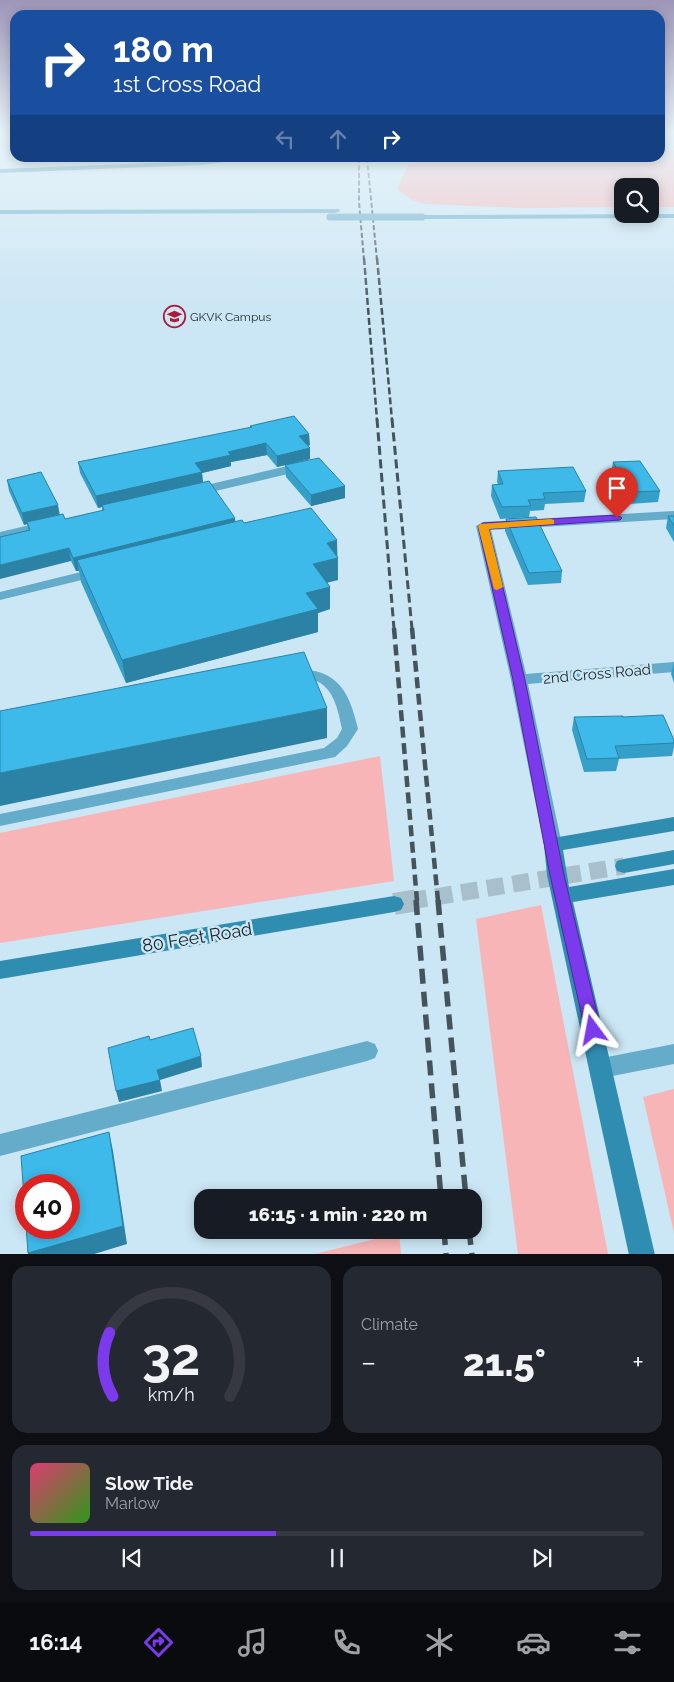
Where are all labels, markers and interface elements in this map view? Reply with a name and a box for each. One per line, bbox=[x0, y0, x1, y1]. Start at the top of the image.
text: 180 m bbox=[113, 29, 214, 70]
icon: right bbox=[30, 30, 95, 95]
text: 1st Cross Road bbox=[113, 71, 261, 97]
icon: left bbox=[271, 125, 299, 153]
icon: ahead bbox=[324, 125, 352, 153]
icon: right bbox=[377, 125, 405, 153]
map controls bbox=[614, 178, 659, 223]
button: search bbox=[614, 178, 659, 223]
school or university icon: GKVK Campus bbox=[162, 305, 186, 329]
place label: GKVK Campus bbox=[190, 310, 271, 324]
pin bbox=[596, 467, 638, 518]
icon: arrive bbox=[603, 474, 631, 502]
street label: 2nd Cross Road bbox=[542, 660, 652, 688]
street label: 80 Feet Road bbox=[140, 918, 254, 956]
position arrow bbox=[566, 1003, 618, 1055]
speed limit sign: 40 bbox=[15, 1174, 80, 1239]
text: 16:15 · 1 min · 220 m bbox=[249, 1203, 427, 1225]
text: Climate bbox=[361, 1315, 418, 1334]
text: 32 bbox=[142, 1326, 201, 1387]
text: 21.5° bbox=[463, 1340, 546, 1385]
text: − bbox=[361, 1346, 376, 1379]
text: + bbox=[632, 1346, 644, 1379]
text: km/h bbox=[148, 1384, 195, 1405]
text: Slow Tide bbox=[105, 1472, 194, 1494]
text: Marlow bbox=[105, 1494, 160, 1513]
icon: previous bbox=[118, 1544, 146, 1572]
icon: pause bbox=[323, 1544, 351, 1572]
icon: next bbox=[528, 1544, 556, 1572]
icon: directions bbox=[141, 1625, 176, 1660]
icon: music bbox=[235, 1625, 270, 1660]
icon: phone bbox=[329, 1625, 364, 1660]
icon: climate bbox=[422, 1625, 457, 1660]
icon: car bbox=[516, 1625, 551, 1660]
icon: filters bbox=[610, 1625, 645, 1660]
text: 16:14 bbox=[29, 1629, 82, 1655]

